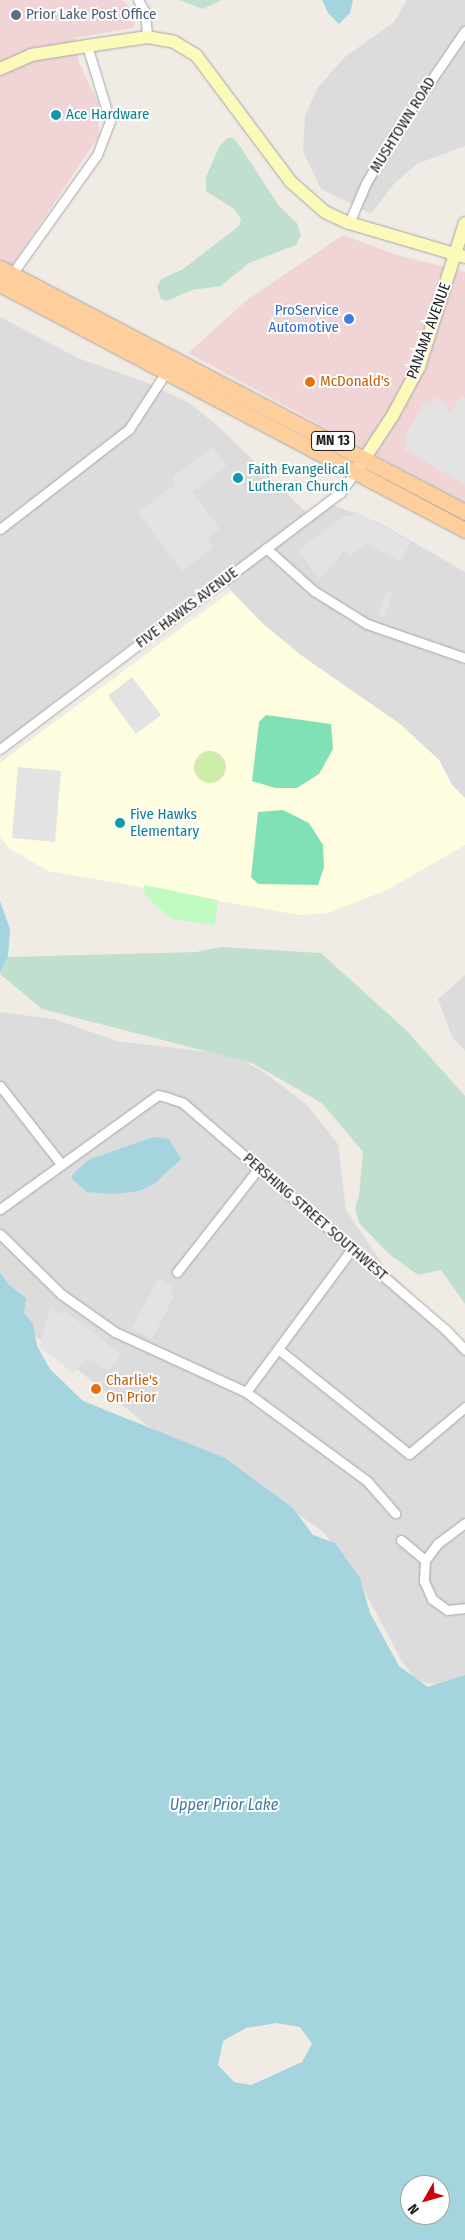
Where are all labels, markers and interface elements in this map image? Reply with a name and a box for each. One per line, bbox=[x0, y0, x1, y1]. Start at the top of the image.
place label: Prior Lake Post Office bbox=[26, 6, 156, 24]
marker: Prior Lake Post Office bbox=[10, 9, 22, 21]
street label: MUSHTOWN ROAD bbox=[366, 74, 440, 176]
place label: Ace Hardware bbox=[66, 106, 149, 124]
marker: Ace Hardware bbox=[50, 109, 62, 121]
street label: PANAMA AVENUE bbox=[403, 280, 455, 382]
place label: ProService Automotive bbox=[269, 301, 339, 336]
marker: ProService Automotive bbox=[343, 313, 355, 325]
place label: McDonald's bbox=[320, 373, 390, 391]
marker: McDonald's bbox=[304, 376, 316, 388]
road number: MN 13 bbox=[310, 430, 356, 452]
place label: Faith Evangelical Lutheran Church bbox=[248, 460, 349, 495]
marker: Faith Evangelical Lutheran Church bbox=[232, 472, 244, 484]
street label: FIVE HAWKS AVENUE bbox=[132, 564, 242, 652]
place label: Five Hawks Elementary bbox=[130, 805, 199, 840]
marker: Five Hawks Elementary bbox=[114, 817, 126, 829]
street label: PERSHING STREET SOUTHWEST bbox=[239, 1149, 391, 1285]
place label: Charlie's On Prior bbox=[106, 1371, 158, 1406]
marker: Charlie's On Prior bbox=[90, 1383, 102, 1395]
water label: Upper Prior Lake bbox=[170, 1795, 278, 1815]
north arrow bbox=[400, 2175, 450, 2225]
text: N bbox=[404, 2200, 423, 2217]

